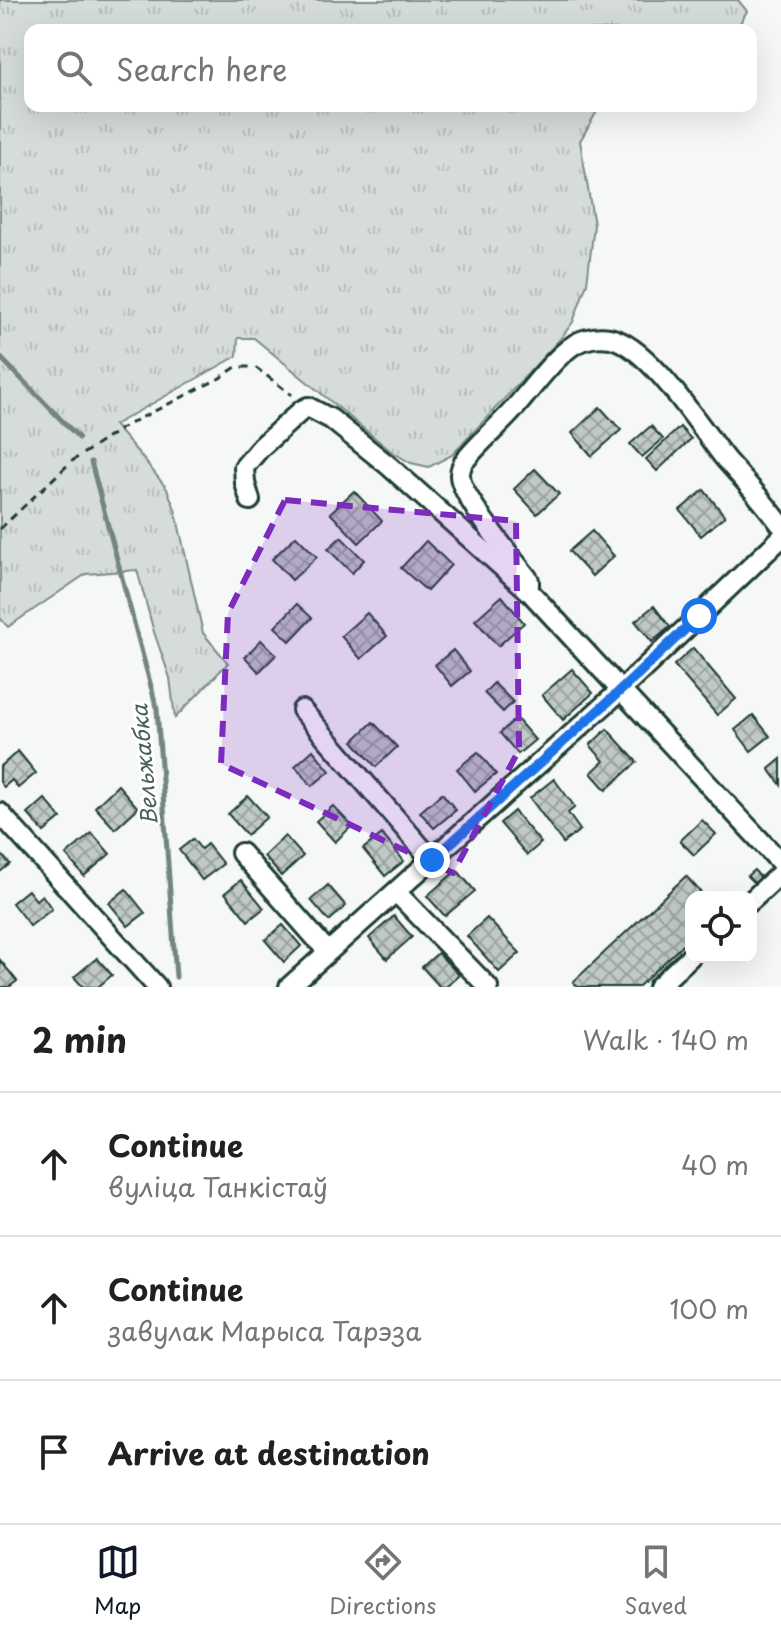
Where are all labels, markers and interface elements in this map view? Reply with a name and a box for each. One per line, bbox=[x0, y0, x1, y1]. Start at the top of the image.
search box bbox=[24, 24, 757, 112]
icon: search bbox=[52, 46, 96, 90]
text: Search here bbox=[116, 46, 288, 91]
route start bbox=[681, 598, 717, 634]
water label: Вельжабка bbox=[121, 702, 165, 827]
route end bbox=[414, 842, 450, 878]
map controls bbox=[685, 891, 757, 963]
button: locate bbox=[685, 891, 757, 963]
text: 2 min bbox=[32, 1013, 127, 1065]
text: Walk · 140 m bbox=[583, 1020, 749, 1059]
text: Continue bbox=[108, 1122, 243, 1167]
icon: ahead bbox=[32, 1142, 76, 1186]
text: 40 m bbox=[681, 1145, 749, 1184]
text: вуліца Танкістаў bbox=[108, 1167, 328, 1206]
text: Continue bbox=[108, 1266, 243, 1311]
icon: ahead bbox=[32, 1286, 76, 1330]
text: 100 m bbox=[669, 1289, 749, 1328]
text: завулак Марыса Тарэза bbox=[108, 1311, 422, 1350]
icon: arrive bbox=[32, 1430, 76, 1474]
text: Arrive at destination bbox=[108, 1430, 430, 1475]
tab: Map bbox=[94, 1540, 141, 1621]
tab: Directions bbox=[329, 1540, 436, 1621]
tab: Saved bbox=[624, 1540, 687, 1621]

